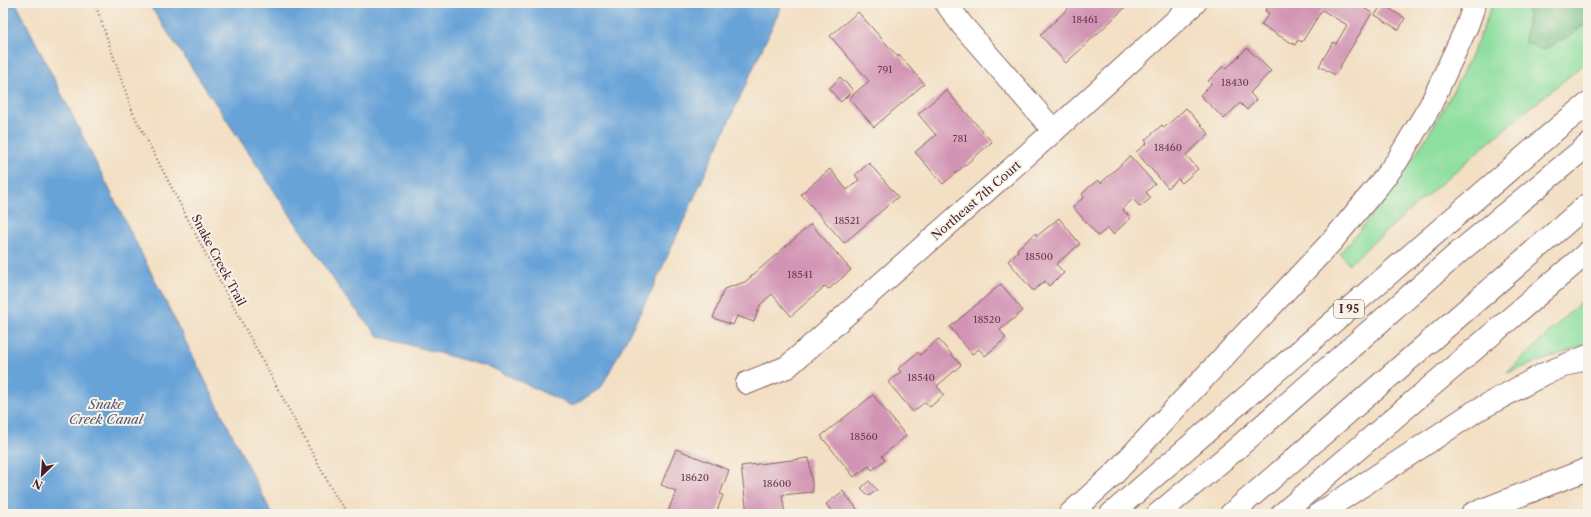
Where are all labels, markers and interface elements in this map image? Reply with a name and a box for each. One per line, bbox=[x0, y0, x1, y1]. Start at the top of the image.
house number: 18461 bbox=[1072, 13, 1099, 26]
house number: 791 bbox=[878, 63, 893, 76]
house number: 18430 bbox=[1221, 76, 1249, 89]
house number: 781 bbox=[952, 132, 968, 145]
house number: 18460 bbox=[1154, 141, 1182, 154]
street label: Northeast 7th Court bbox=[928, 157, 1024, 243]
street label: Snake Creek Trail bbox=[189, 212, 250, 309]
house number: 18521 bbox=[834, 214, 861, 227]
house number: 18500 bbox=[1025, 250, 1053, 263]
house number: 18541 bbox=[787, 268, 814, 281]
road number: I 95 bbox=[1334, 300, 1364, 318]
house number: 18520 bbox=[973, 313, 1001, 326]
house number: 18540 bbox=[907, 371, 935, 384]
water label: Snake Creek Canal bbox=[69, 396, 145, 427]
house number: 18560 bbox=[850, 430, 878, 443]
north arrow bbox=[22, 455, 62, 495]
house number: 18620 bbox=[681, 471, 709, 484]
text: N bbox=[30, 476, 45, 492]
house number: 18600 bbox=[763, 477, 791, 490]

